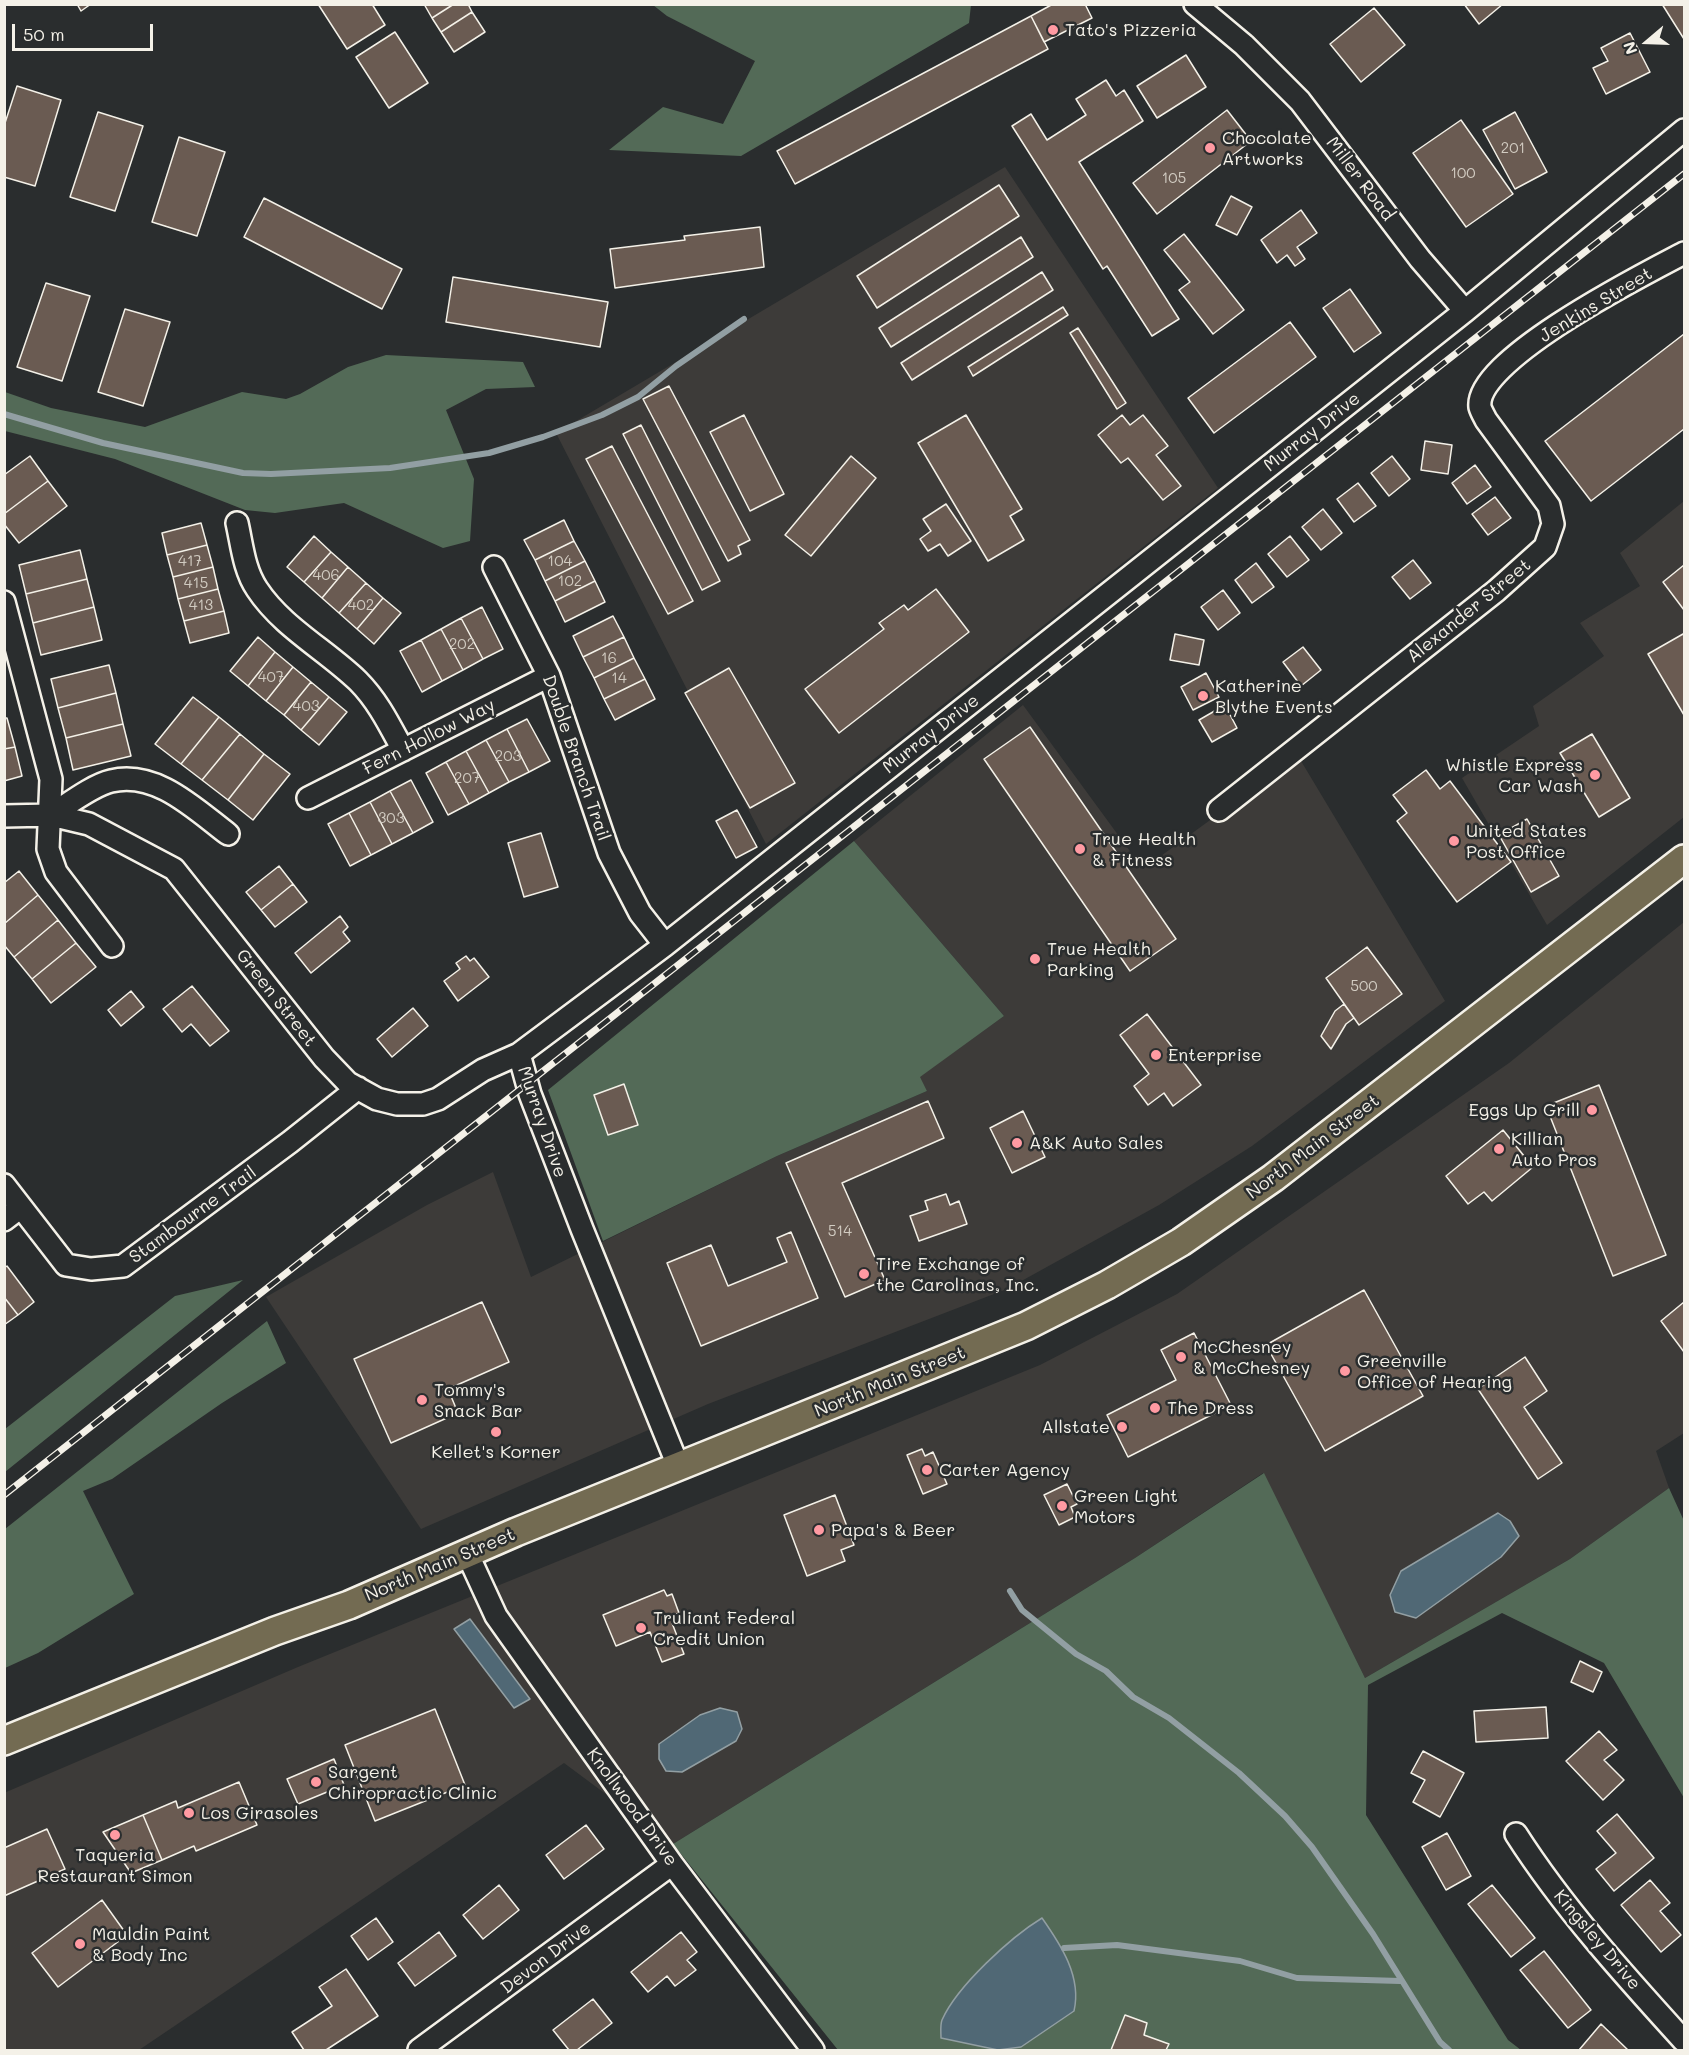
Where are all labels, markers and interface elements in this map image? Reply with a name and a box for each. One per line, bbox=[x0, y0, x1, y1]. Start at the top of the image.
scale bar bbox=[15, 12, 156, 50]
north arrow bbox=[1617, 12, 1677, 72]
place label: Tato's Pizzeria bbox=[1065, 19, 1197, 41]
text: 50 m bbox=[23, 22, 65, 46]
marker: Tato's Pizzeria bbox=[1046, 23, 1060, 37]
text: N bbox=[1618, 39, 1641, 57]
place label: Chocolate Artworks bbox=[1222, 127, 1312, 170]
street label: Miller Road bbox=[1321, 133, 1399, 225]
house number: 201 bbox=[1501, 139, 1525, 157]
marker: Chocolate Artworks bbox=[1203, 141, 1217, 155]
house number: 100 bbox=[1450, 164, 1476, 182]
house number: 105 bbox=[1162, 169, 1186, 187]
street label: Jenkins Street bbox=[1536, 263, 1656, 347]
street label: Murray Drive bbox=[1260, 388, 1364, 476]
house number: 417 bbox=[178, 552, 202, 570]
house number: 104 bbox=[548, 552, 572, 570]
street label: Alexander Street bbox=[1403, 554, 1535, 668]
house number: 406 bbox=[312, 566, 340, 584]
house number: 102 bbox=[558, 572, 582, 590]
house number: 415 bbox=[184, 574, 208, 592]
house number: 413 bbox=[189, 596, 213, 614]
house number: 402 bbox=[348, 596, 374, 614]
house number: 202 bbox=[449, 635, 475, 653]
house number: 16 bbox=[601, 649, 617, 667]
house number: 407 bbox=[258, 668, 284, 686]
house number: 14 bbox=[611, 669, 627, 687]
street label: Double Branch Trail bbox=[537, 672, 615, 844]
place label: Katherine Blythe Events bbox=[1215, 675, 1333, 718]
marker: Katherine Blythe Events bbox=[1196, 689, 1210, 703]
street label: Murray Drive bbox=[879, 690, 983, 778]
street label: Fern Hollow Way bbox=[359, 694, 499, 780]
house number: 403 bbox=[293, 697, 319, 715]
house number: 203 bbox=[495, 747, 521, 765]
place label: Whistle Express Car Wash bbox=[1445, 754, 1583, 796]
marker: Whistle Express Car Wash bbox=[1588, 768, 1602, 782]
house number: 207 bbox=[454, 769, 480, 787]
house number: 303 bbox=[378, 809, 404, 827]
place label: United States Post Office bbox=[1466, 820, 1587, 862]
place label: True Health & Fitness bbox=[1092, 828, 1196, 870]
marker: United States Post Office bbox=[1447, 834, 1461, 848]
marker: True Health & Fitness bbox=[1073, 842, 1087, 856]
place label: True Health Parking bbox=[1047, 938, 1151, 980]
street label: Green Street bbox=[231, 945, 321, 1051]
marker: True Health Parking bbox=[1028, 952, 1042, 966]
house number: 500 bbox=[1350, 977, 1378, 995]
place label: Enterprise bbox=[1168, 1044, 1262, 1066]
marker: Enterprise bbox=[1149, 1048, 1163, 1062]
street label: Murray Drive bbox=[513, 1064, 571, 1180]
street label: North Main Street bbox=[1242, 1090, 1384, 1204]
place label: Eggs Up Grill bbox=[1469, 1099, 1580, 1121]
marker: Eggs Up Grill bbox=[1585, 1103, 1599, 1117]
place label: Killian Auto Pros bbox=[1511, 1128, 1597, 1170]
place label: A&K Auto Sales bbox=[1029, 1132, 1164, 1154]
marker: A&K Auto Sales bbox=[1010, 1136, 1024, 1150]
marker: Killian Auto Pros bbox=[1492, 1142, 1506, 1156]
street label: Stambourne Trail bbox=[125, 1162, 261, 1268]
house number: 514 bbox=[828, 1222, 852, 1240]
place label: Tire Exchange of the Carolinas, Inc. bbox=[876, 1253, 1040, 1296]
marker: Tire Exchange of the Carolinas, Inc. bbox=[857, 1267, 871, 1281]
place label: McChesney & McChesney bbox=[1193, 1336, 1310, 1378]
street label: North Main Street bbox=[811, 1342, 969, 1422]
marker: McChesney & McChesney bbox=[1174, 1350, 1188, 1364]
place label: Greenville Office of Hearing bbox=[1357, 1350, 1512, 1392]
marker: Greenville Office of Hearing bbox=[1338, 1364, 1352, 1378]
place label: Tommy's Snack Bar bbox=[434, 1379, 523, 1422]
marker: Tommy's Snack Bar bbox=[415, 1393, 429, 1407]
place label: The Dress bbox=[1167, 1397, 1254, 1419]
marker: The Dress bbox=[1148, 1401, 1162, 1415]
place label: Allstate bbox=[1042, 1416, 1110, 1438]
marker: Allstate bbox=[1115, 1420, 1129, 1434]
marker: Kellet's Korner bbox=[489, 1425, 503, 1439]
place label: Kellet's Korner bbox=[431, 1441, 561, 1463]
place label: Carter Agency bbox=[939, 1459, 1070, 1481]
marker: Carter Agency bbox=[920, 1463, 934, 1477]
place label: Green Light Motors bbox=[1074, 1485, 1178, 1528]
marker: Green Light Motors bbox=[1055, 1499, 1069, 1513]
place label: Papa's & Beer bbox=[831, 1519, 955, 1541]
marker: Papa's & Beer bbox=[812, 1523, 826, 1537]
street label: North Main Street bbox=[362, 1524, 518, 1606]
place label: Truliant Federal Credit Union bbox=[653, 1607, 795, 1650]
marker: Truliant Federal Credit Union bbox=[634, 1621, 648, 1635]
street label: Knollwood Drive bbox=[582, 1744, 682, 1870]
place label: Sargent Chiropractic Clinic bbox=[328, 1761, 497, 1804]
marker: Sargent Chiropractic Clinic bbox=[309, 1775, 323, 1789]
place label: Los Girasoles bbox=[201, 1802, 319, 1824]
marker: Los Girasoles bbox=[182, 1806, 196, 1820]
marker: Taqueria Restaurant Simon bbox=[108, 1828, 122, 1842]
place label: Taqueria Restaurant Simon bbox=[38, 1844, 192, 1886]
street label: Kingsley Drive bbox=[1549, 1886, 1645, 1994]
street label: Devon Drive bbox=[497, 1917, 595, 1999]
place label: Mauldin Paint & Body Inc bbox=[92, 1923, 210, 1966]
marker: Mauldin Paint & Body Inc bbox=[73, 1937, 87, 1951]

